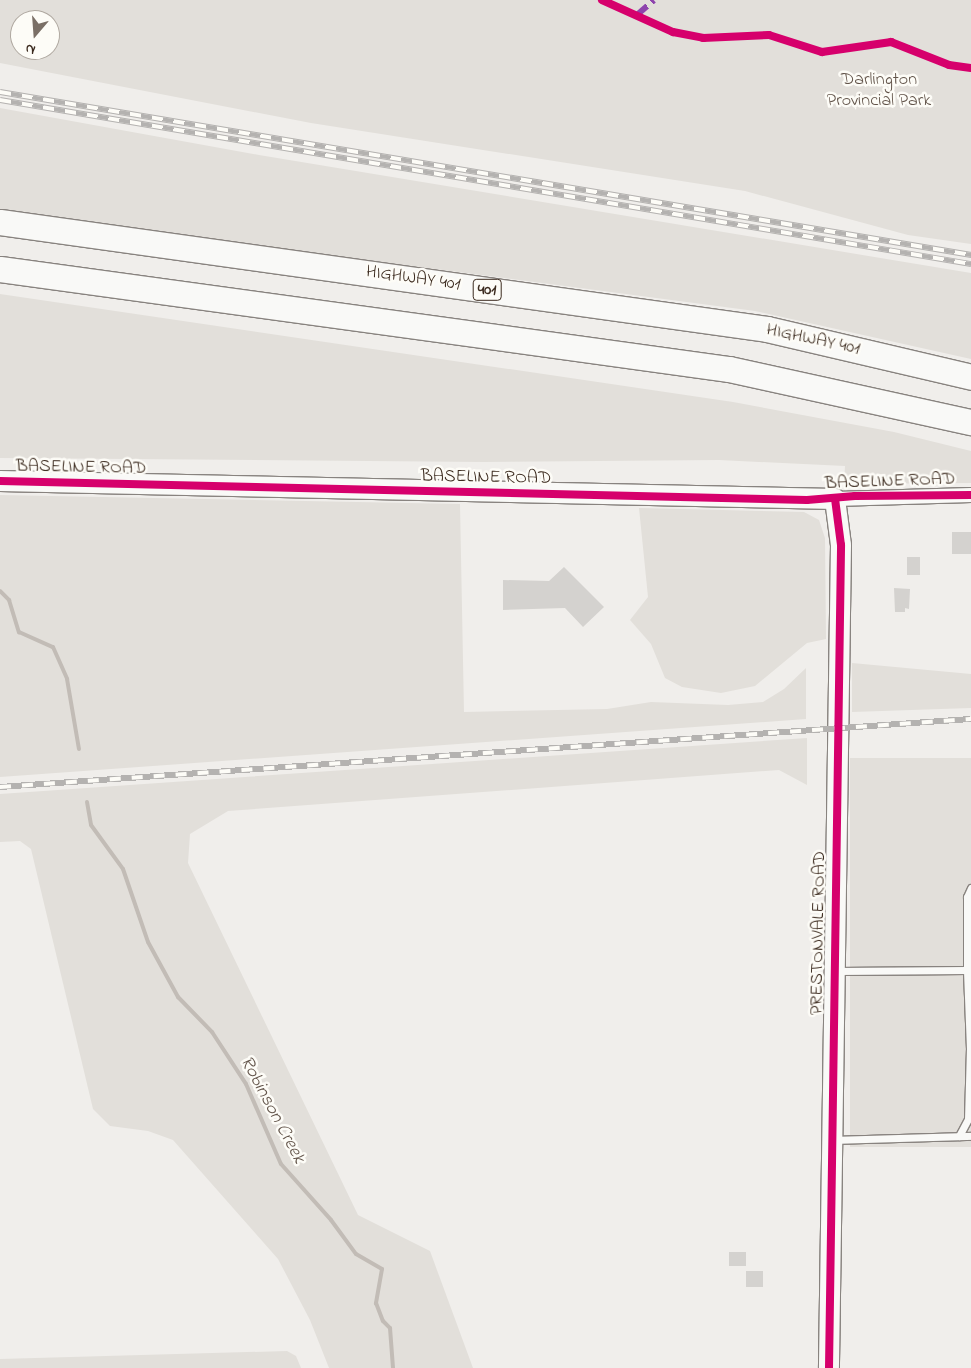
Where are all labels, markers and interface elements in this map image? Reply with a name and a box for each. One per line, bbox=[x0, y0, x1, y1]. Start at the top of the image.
north arrow bbox=[10, 10, 60, 60]
text: N bbox=[23, 37, 38, 60]
park label: Darlington Provincial Park bbox=[827, 70, 931, 112]
street label: HIGHWAY 401 bbox=[364, 262, 462, 296]
road number: 401 bbox=[472, 276, 502, 304]
street label: HIGHWAY 401 bbox=[764, 320, 862, 360]
street label: BASELINE ROAD bbox=[16, 456, 146, 480]
street label: BASELINE ROAD bbox=[421, 466, 551, 490]
street label: BASELINE ROAD bbox=[824, 469, 956, 495]
street label: PRESTONVALE ROAD bbox=[807, 851, 831, 1015]
water label: Robinson Creek bbox=[234, 1053, 310, 1167]

